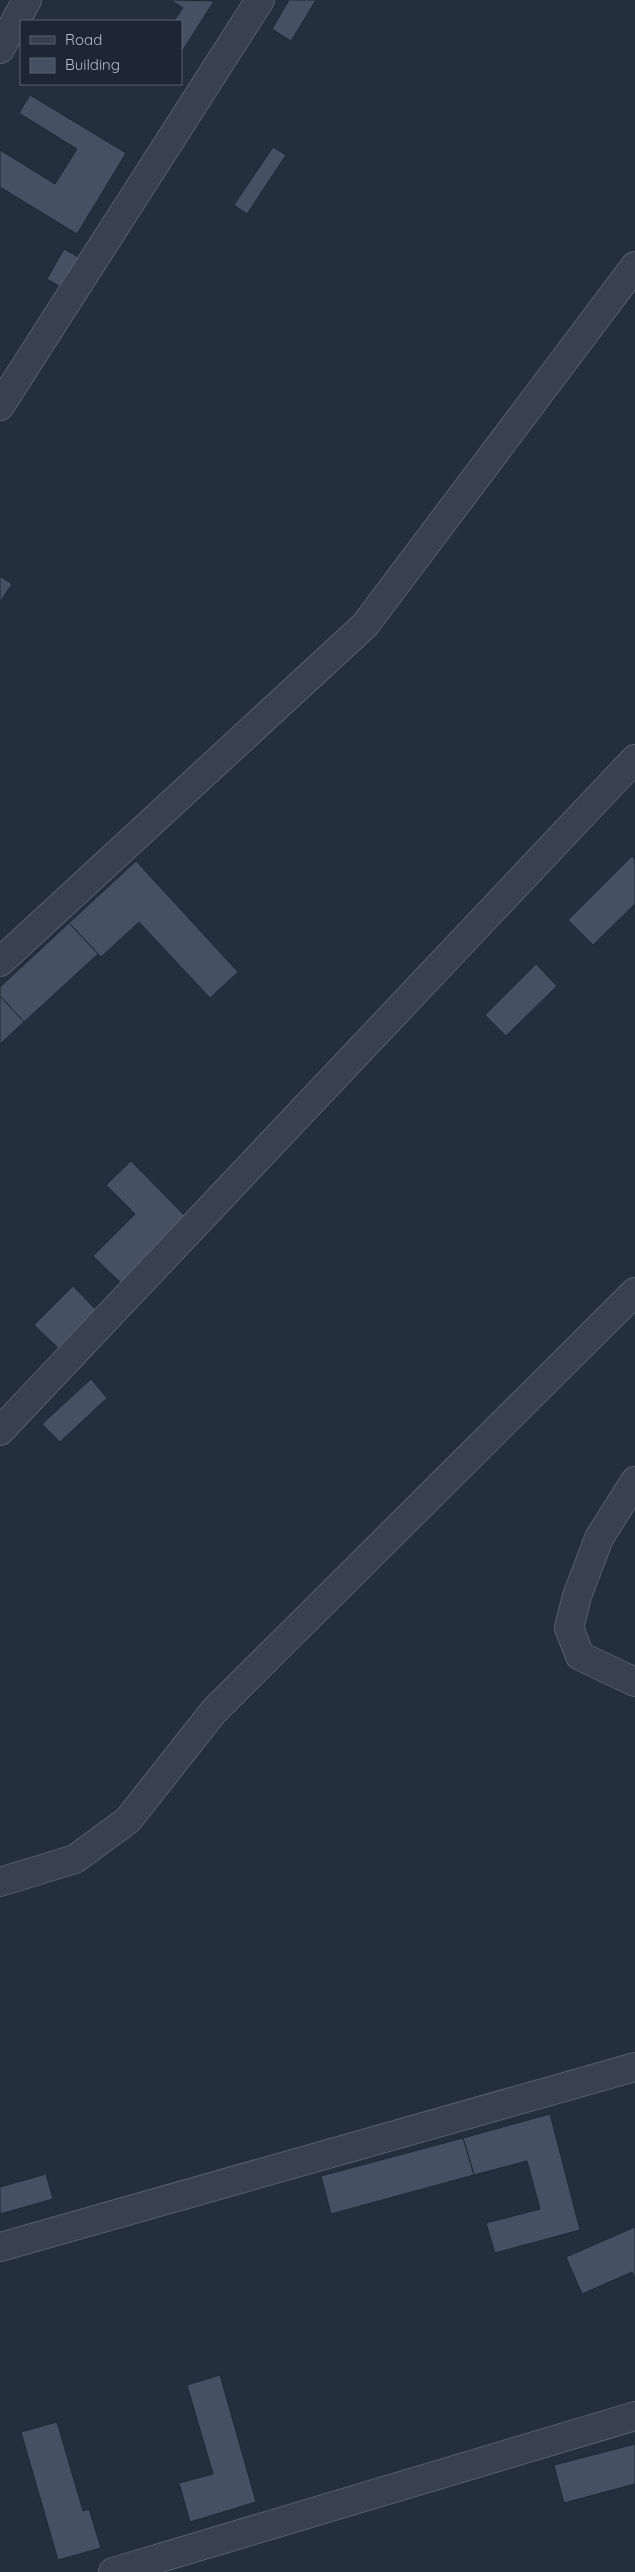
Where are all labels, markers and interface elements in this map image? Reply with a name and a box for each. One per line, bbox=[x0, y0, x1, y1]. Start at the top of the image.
legend bbox=[20, 20, 182, 85]
text: Road bbox=[65, 30, 102, 49]
text: Building bbox=[65, 55, 120, 74]

